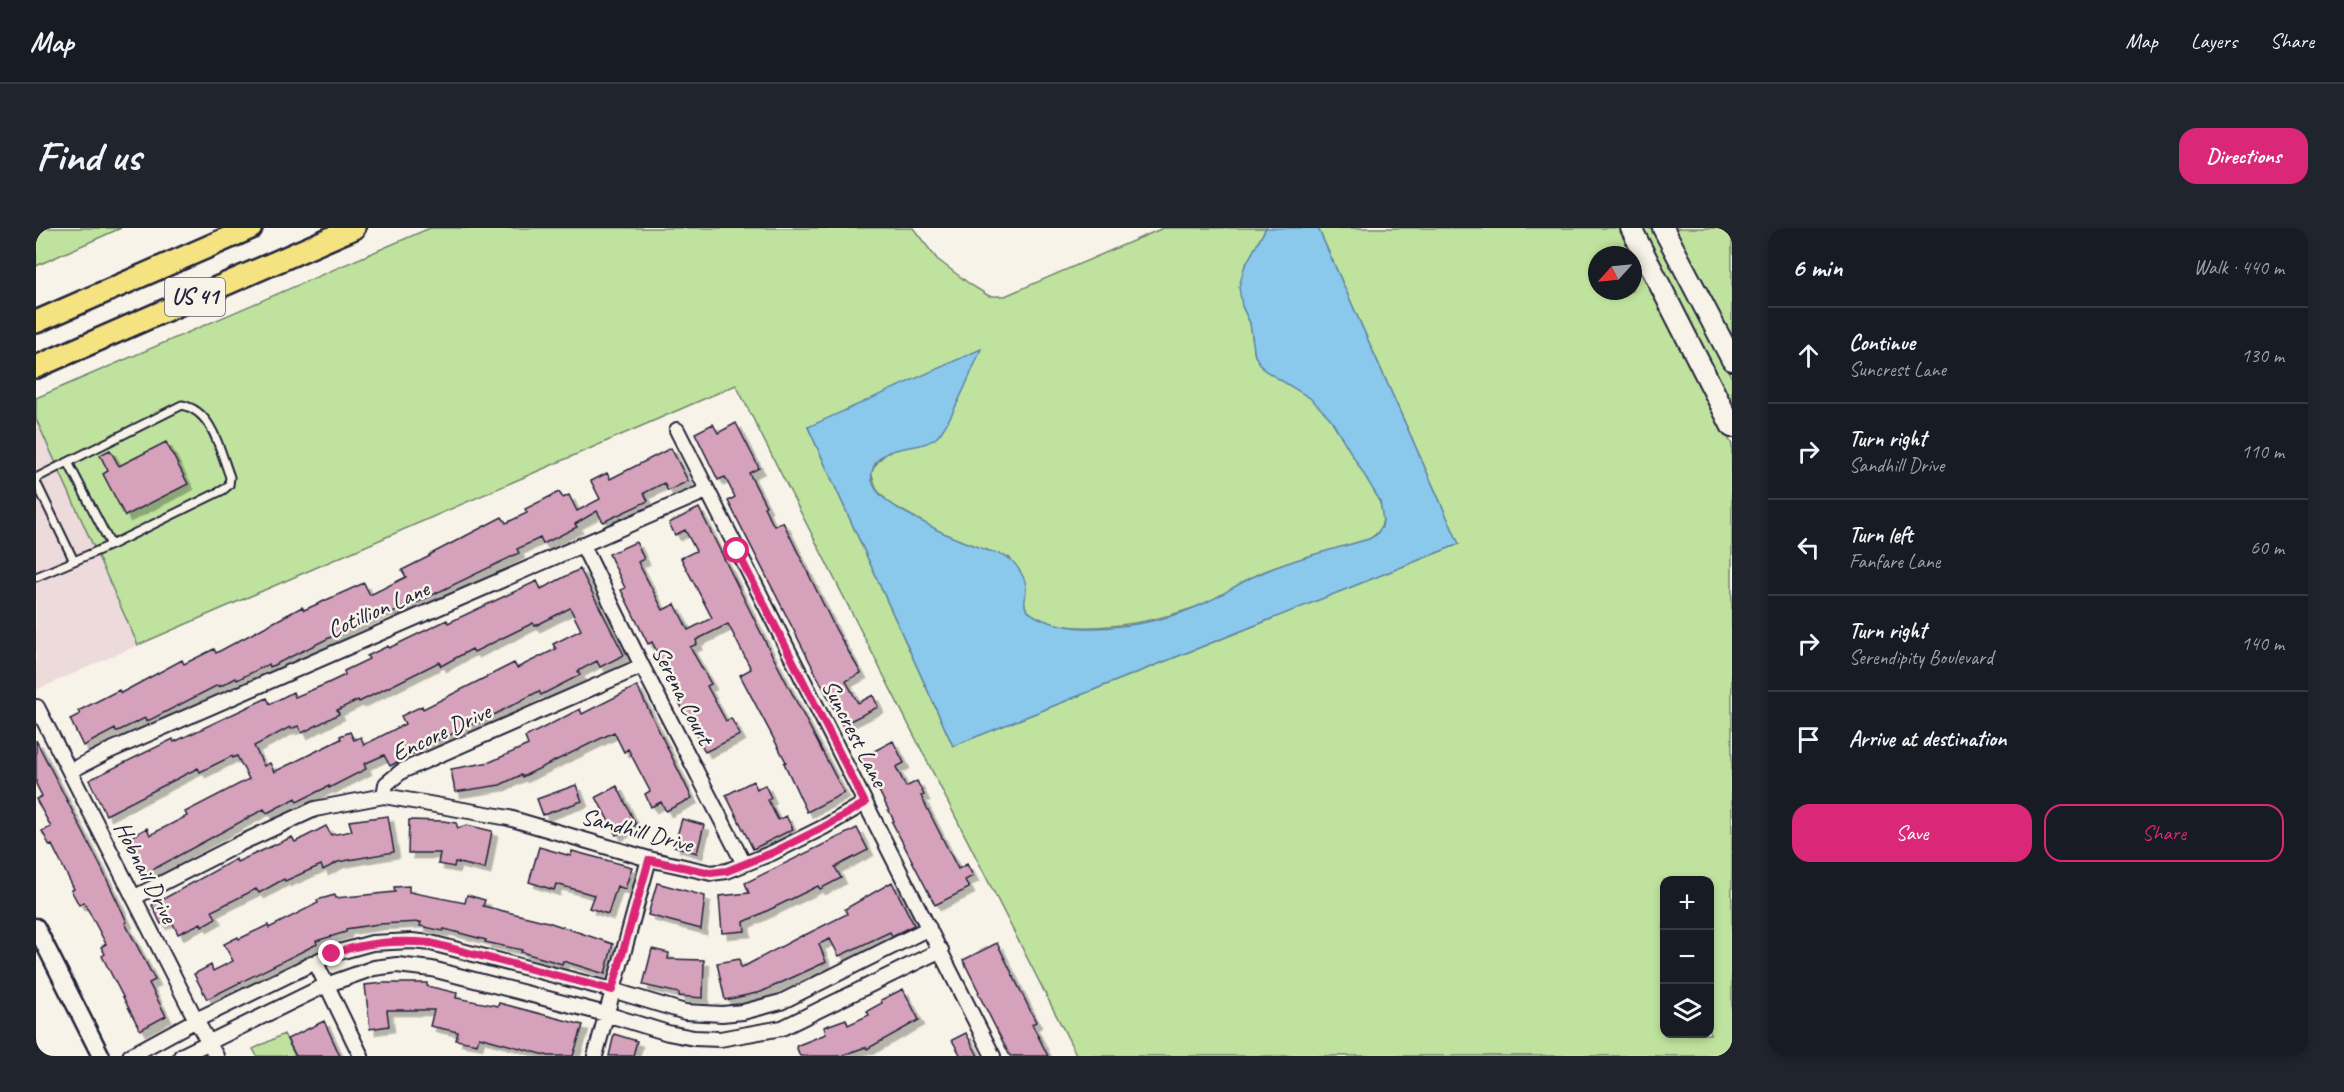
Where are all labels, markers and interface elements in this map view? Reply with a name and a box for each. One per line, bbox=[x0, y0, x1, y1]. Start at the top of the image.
text: Map bbox=[30, 24, 73, 59]
text: Map bbox=[2125, 28, 2158, 54]
text: Layers bbox=[2191, 28, 2237, 54]
text: Share bbox=[2270, 28, 2314, 54]
button: Directions bbox=[2179, 128, 2308, 184]
text: Find us bbox=[36, 130, 141, 183]
north arrow bbox=[1588, 246, 1642, 300]
text: 6 min bbox=[1792, 251, 1842, 284]
text: Walk · 440 m bbox=[2194, 255, 2284, 280]
road number: US 41 bbox=[165, 278, 225, 316]
text: Continue bbox=[1849, 329, 1915, 357]
icon: ahead bbox=[1792, 339, 1825, 372]
text: 130 m bbox=[2241, 343, 2284, 368]
text: Suncrest Lane bbox=[1849, 357, 1946, 382]
text: Turn right bbox=[1849, 425, 1926, 453]
icon: right bbox=[1792, 435, 1825, 468]
text: 110 m bbox=[2241, 439, 2284, 464]
text: Sandhill Drive bbox=[1849, 453, 1944, 478]
text: Turn left bbox=[1849, 521, 1913, 549]
icon: left bbox=[1792, 531, 1825, 564]
text: 60 m bbox=[2250, 535, 2284, 560]
route start bbox=[723, 537, 749, 563]
text: Fanfare Lane bbox=[1849, 549, 1940, 574]
street label: Cotillion Lane bbox=[322, 572, 436, 645]
text: Turn right bbox=[1849, 617, 1926, 645]
icon: right bbox=[1792, 627, 1825, 660]
text: 140 m bbox=[2241, 631, 2284, 656]
street label: Serena Court bbox=[645, 640, 722, 751]
text: Serendipity Boulevard bbox=[1849, 645, 1993, 670]
street label: Suncrest Lane bbox=[815, 674, 896, 794]
street label: Encore Drive bbox=[387, 695, 497, 768]
icon: arrive bbox=[1792, 723, 1825, 756]
text: Arrive at destination bbox=[1849, 725, 2006, 753]
street label: Sandhill Drive bbox=[578, 801, 698, 860]
button: Save bbox=[1792, 804, 2032, 862]
button: Share bbox=[2044, 804, 2284, 862]
street label: Hobnail Drive bbox=[108, 816, 185, 930]
map controls bbox=[1660, 876, 1714, 1038]
button: + bbox=[1660, 876, 1714, 930]
button: − bbox=[1660, 930, 1714, 984]
route end bbox=[318, 940, 344, 966]
button: layers bbox=[1660, 984, 1714, 1038]

